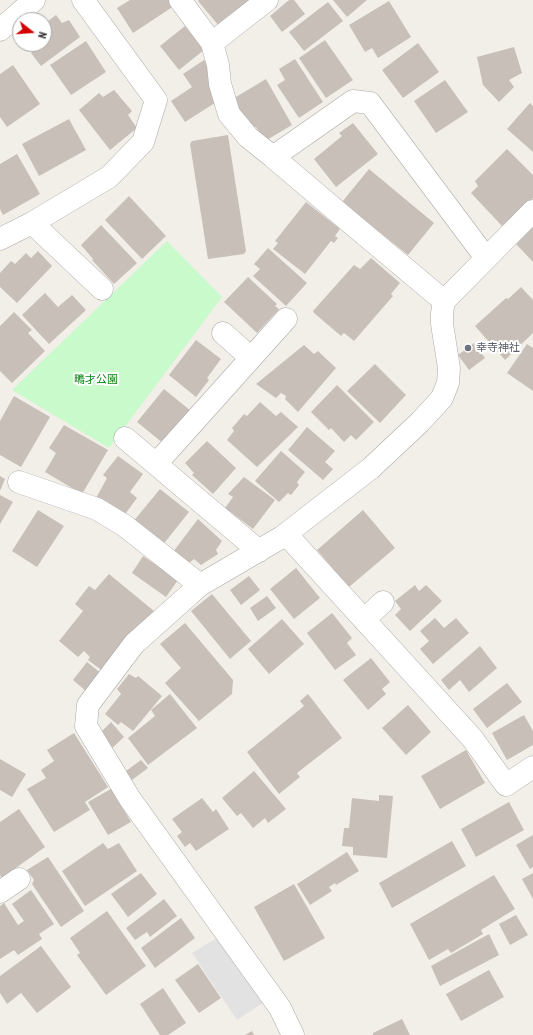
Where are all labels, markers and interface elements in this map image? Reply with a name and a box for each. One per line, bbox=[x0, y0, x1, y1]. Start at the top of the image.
north arrow bbox=[12, 12, 52, 52]
text: N bbox=[35, 30, 50, 40]
place label: 幸寺神社 bbox=[476, 341, 520, 355]
marker: 幸寺神社 bbox=[463, 343, 473, 353]
park label: 鴫才公園 bbox=[74, 373, 118, 387]

